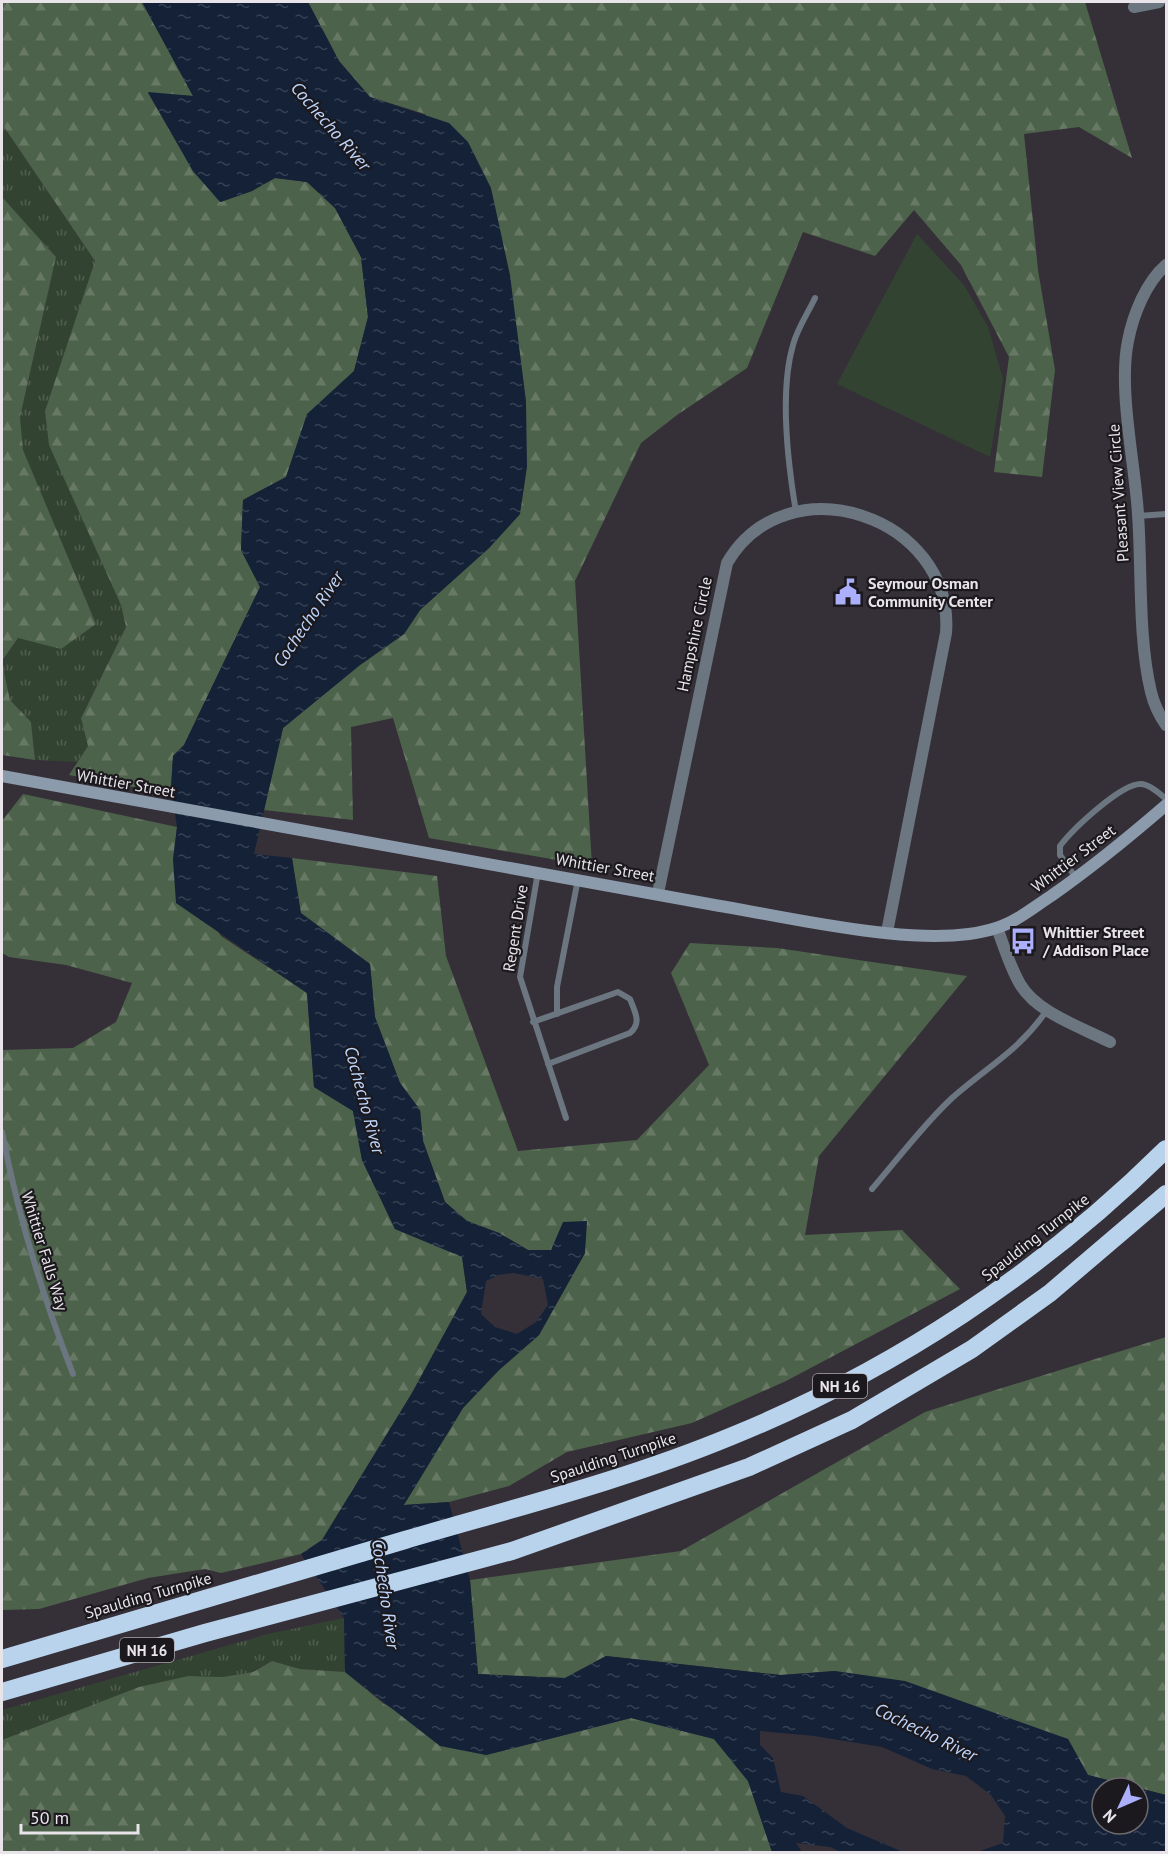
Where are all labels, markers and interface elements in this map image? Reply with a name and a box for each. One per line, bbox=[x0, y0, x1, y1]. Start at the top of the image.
water label: Cochecho River bbox=[286, 77, 377, 176]
street label: Pleasant View Circle bbox=[1103, 423, 1133, 563]
water label: Cochecho River bbox=[267, 566, 349, 671]
place label: Seymour Osman Community Center bbox=[868, 573, 993, 611]
street label: Hampshire Circle bbox=[672, 575, 716, 693]
public building icon: Seymour Osman Community Center bbox=[833, 577, 863, 607]
street label: Whittier Street bbox=[75, 764, 178, 802]
street label: Whittier Street bbox=[1027, 820, 1119, 896]
street label: Whittier Street bbox=[554, 848, 657, 886]
street label: Regent Drive bbox=[498, 883, 532, 973]
place label: Whittier Street / Addison Place bbox=[1042, 922, 1149, 960]
bus stop icon: Whittier Street / Addison Place bbox=[1008, 926, 1038, 956]
water label: Cochecho River bbox=[340, 1043, 391, 1158]
street label: Whittier Falls Way bbox=[17, 1189, 73, 1313]
street label: Spaulding Turnpike bbox=[977, 1189, 1093, 1285]
road number: NH 16 bbox=[813, 1374, 867, 1398]
street label: Spaulding Turnpike bbox=[548, 1427, 678, 1487]
water label: Cochecho River bbox=[367, 1537, 405, 1652]
street label: Spaulding Turnpike bbox=[82, 1567, 214, 1623]
road number: NH 16 bbox=[120, 1638, 174, 1662]
water label: Cochecho River bbox=[871, 1697, 982, 1767]
north arrow bbox=[1090, 1776, 1150, 1836]
scale bar bbox=[21, 1797, 138, 1835]
text: 50 m bbox=[30, 1806, 69, 1829]
text: N bbox=[1098, 1806, 1120, 1827]

